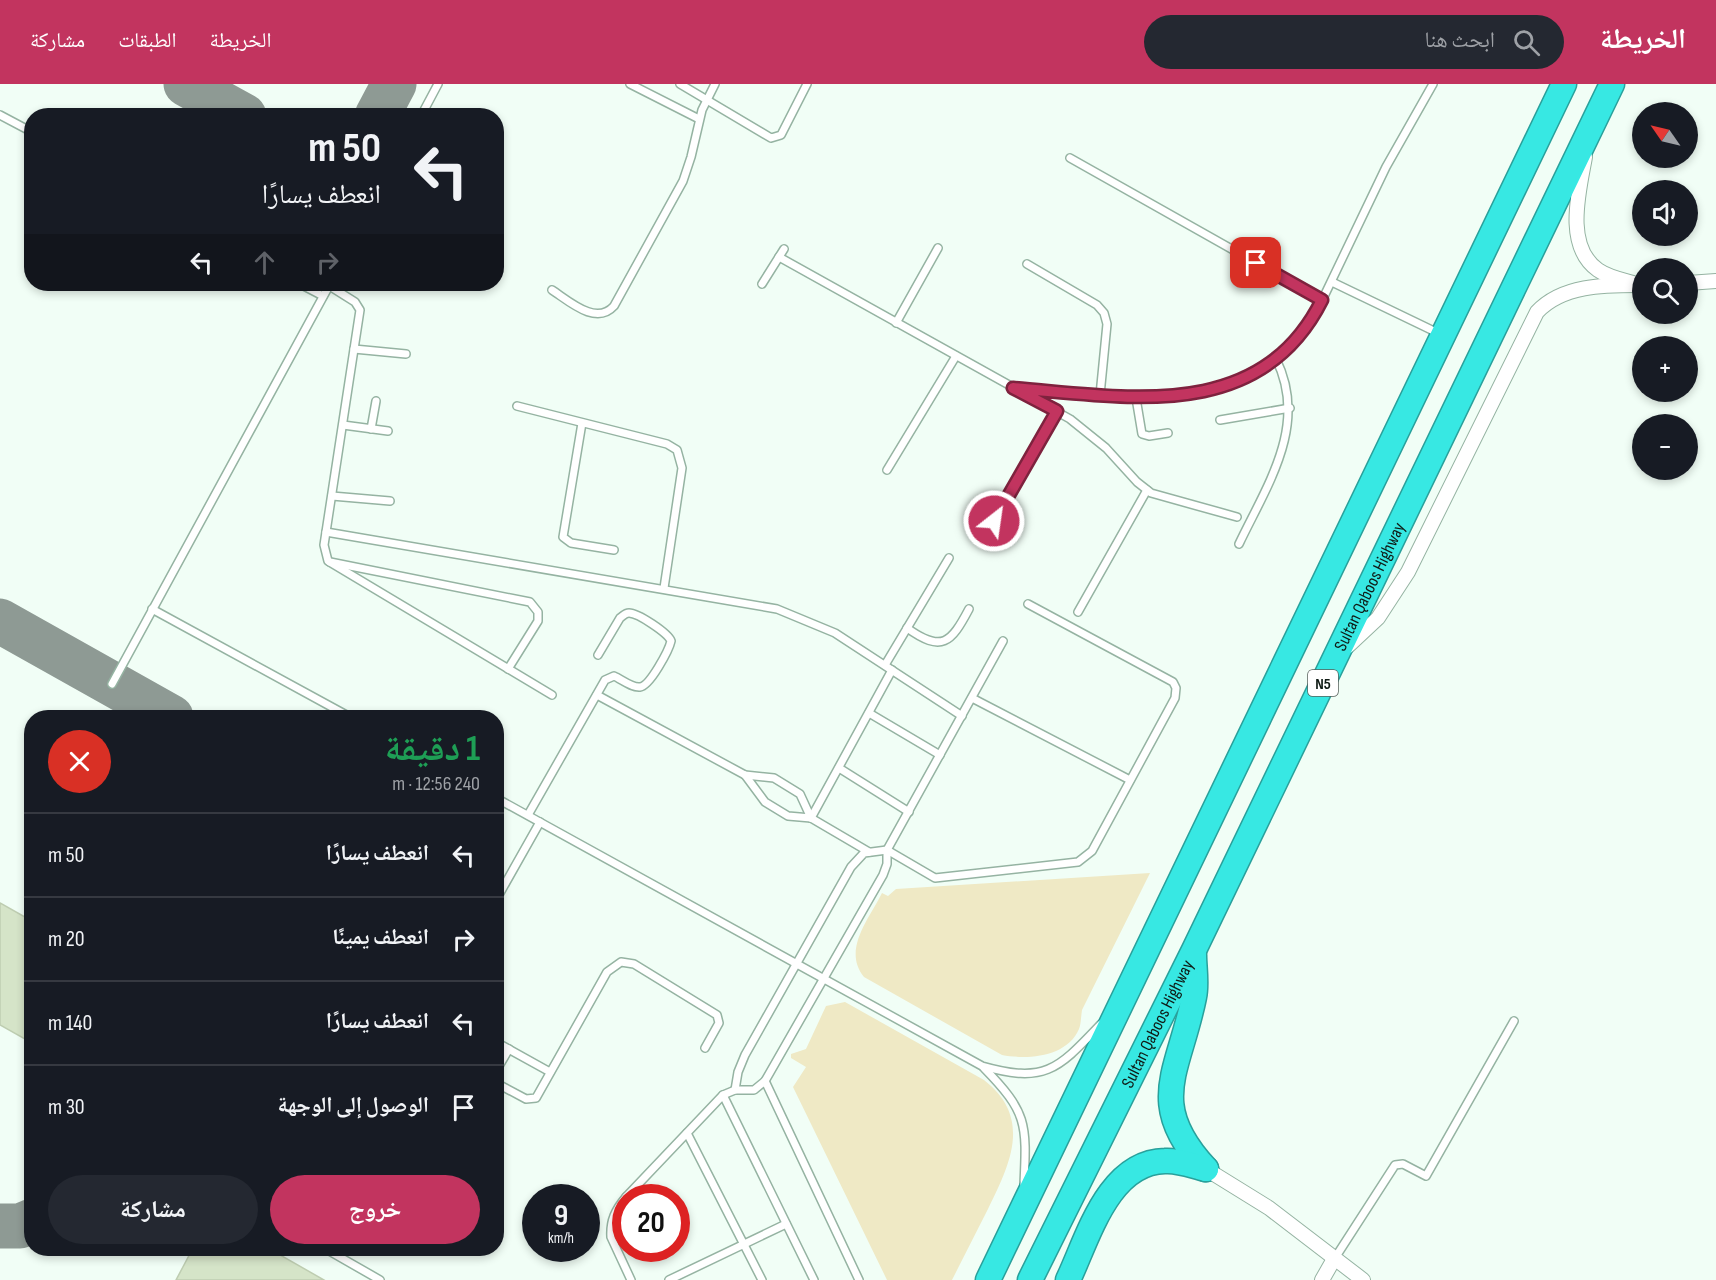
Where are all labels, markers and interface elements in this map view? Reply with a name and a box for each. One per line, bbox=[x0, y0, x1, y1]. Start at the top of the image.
search box bbox=[1144, 15, 1564, 69]
text: الخريطة bbox=[1600, 23, 1686, 56]
icon: search bbox=[1510, 26, 1543, 59]
text: ابحث هنا bbox=[1425, 27, 1495, 54]
text: مشاركة bbox=[30, 28, 85, 53]
text: الطبقات bbox=[118, 28, 177, 53]
text: الخريطة bbox=[210, 28, 271, 53]
north arrow bbox=[1632, 102, 1698, 168]
map controls bbox=[1632, 102, 1698, 480]
text: 50 m bbox=[308, 123, 381, 174]
icon: left bbox=[402, 132, 480, 210]
text: انعطف يسارًا bbox=[262, 179, 381, 211]
button: sound bbox=[1632, 180, 1698, 246]
pin bbox=[1230, 237, 1281, 288]
icon: left bbox=[185, 246, 218, 279]
icon: ahead bbox=[248, 246, 281, 279]
icon: right bbox=[311, 246, 344, 279]
icon: arrive bbox=[1239, 246, 1272, 279]
button: search bbox=[1632, 258, 1698, 324]
button: + bbox=[1632, 336, 1698, 402]
button: − bbox=[1632, 414, 1698, 480]
position arrow bbox=[962, 489, 1026, 553]
street label: Sultan Qaboos Highway bbox=[1330, 519, 1410, 654]
road number: N5 bbox=[1308, 670, 1338, 696]
text: 1 دقيقة bbox=[385, 728, 480, 771]
button: close bbox=[48, 730, 111, 793]
text: 240 m · 12:56 bbox=[392, 772, 480, 796]
icon: left bbox=[447, 839, 480, 872]
text: انعطف يسارًا bbox=[326, 840, 429, 867]
text: 50 m bbox=[48, 842, 84, 869]
icon: right bbox=[447, 923, 480, 956]
text: انعطف يمينًا bbox=[332, 924, 429, 951]
text: 20 m bbox=[48, 926, 85, 953]
street label: Sultan Qaboos Highway bbox=[1117, 957, 1198, 1091]
icon: left bbox=[447, 1007, 480, 1040]
text: انعطف يسارًا bbox=[326, 1008, 429, 1035]
text: 140 m bbox=[48, 1010, 92, 1037]
icon: arrive bbox=[447, 1091, 480, 1124]
text: الوصول إلى الوجهة bbox=[277, 1092, 429, 1119]
text: 30 m bbox=[48, 1094, 85, 1121]
button: مشاركة bbox=[48, 1175, 258, 1244]
button: خروج bbox=[270, 1175, 480, 1244]
speed limit sign: 20 bbox=[612, 1184, 690, 1262]
text: 9 bbox=[554, 1198, 568, 1234]
text: km/h bbox=[548, 1229, 574, 1248]

